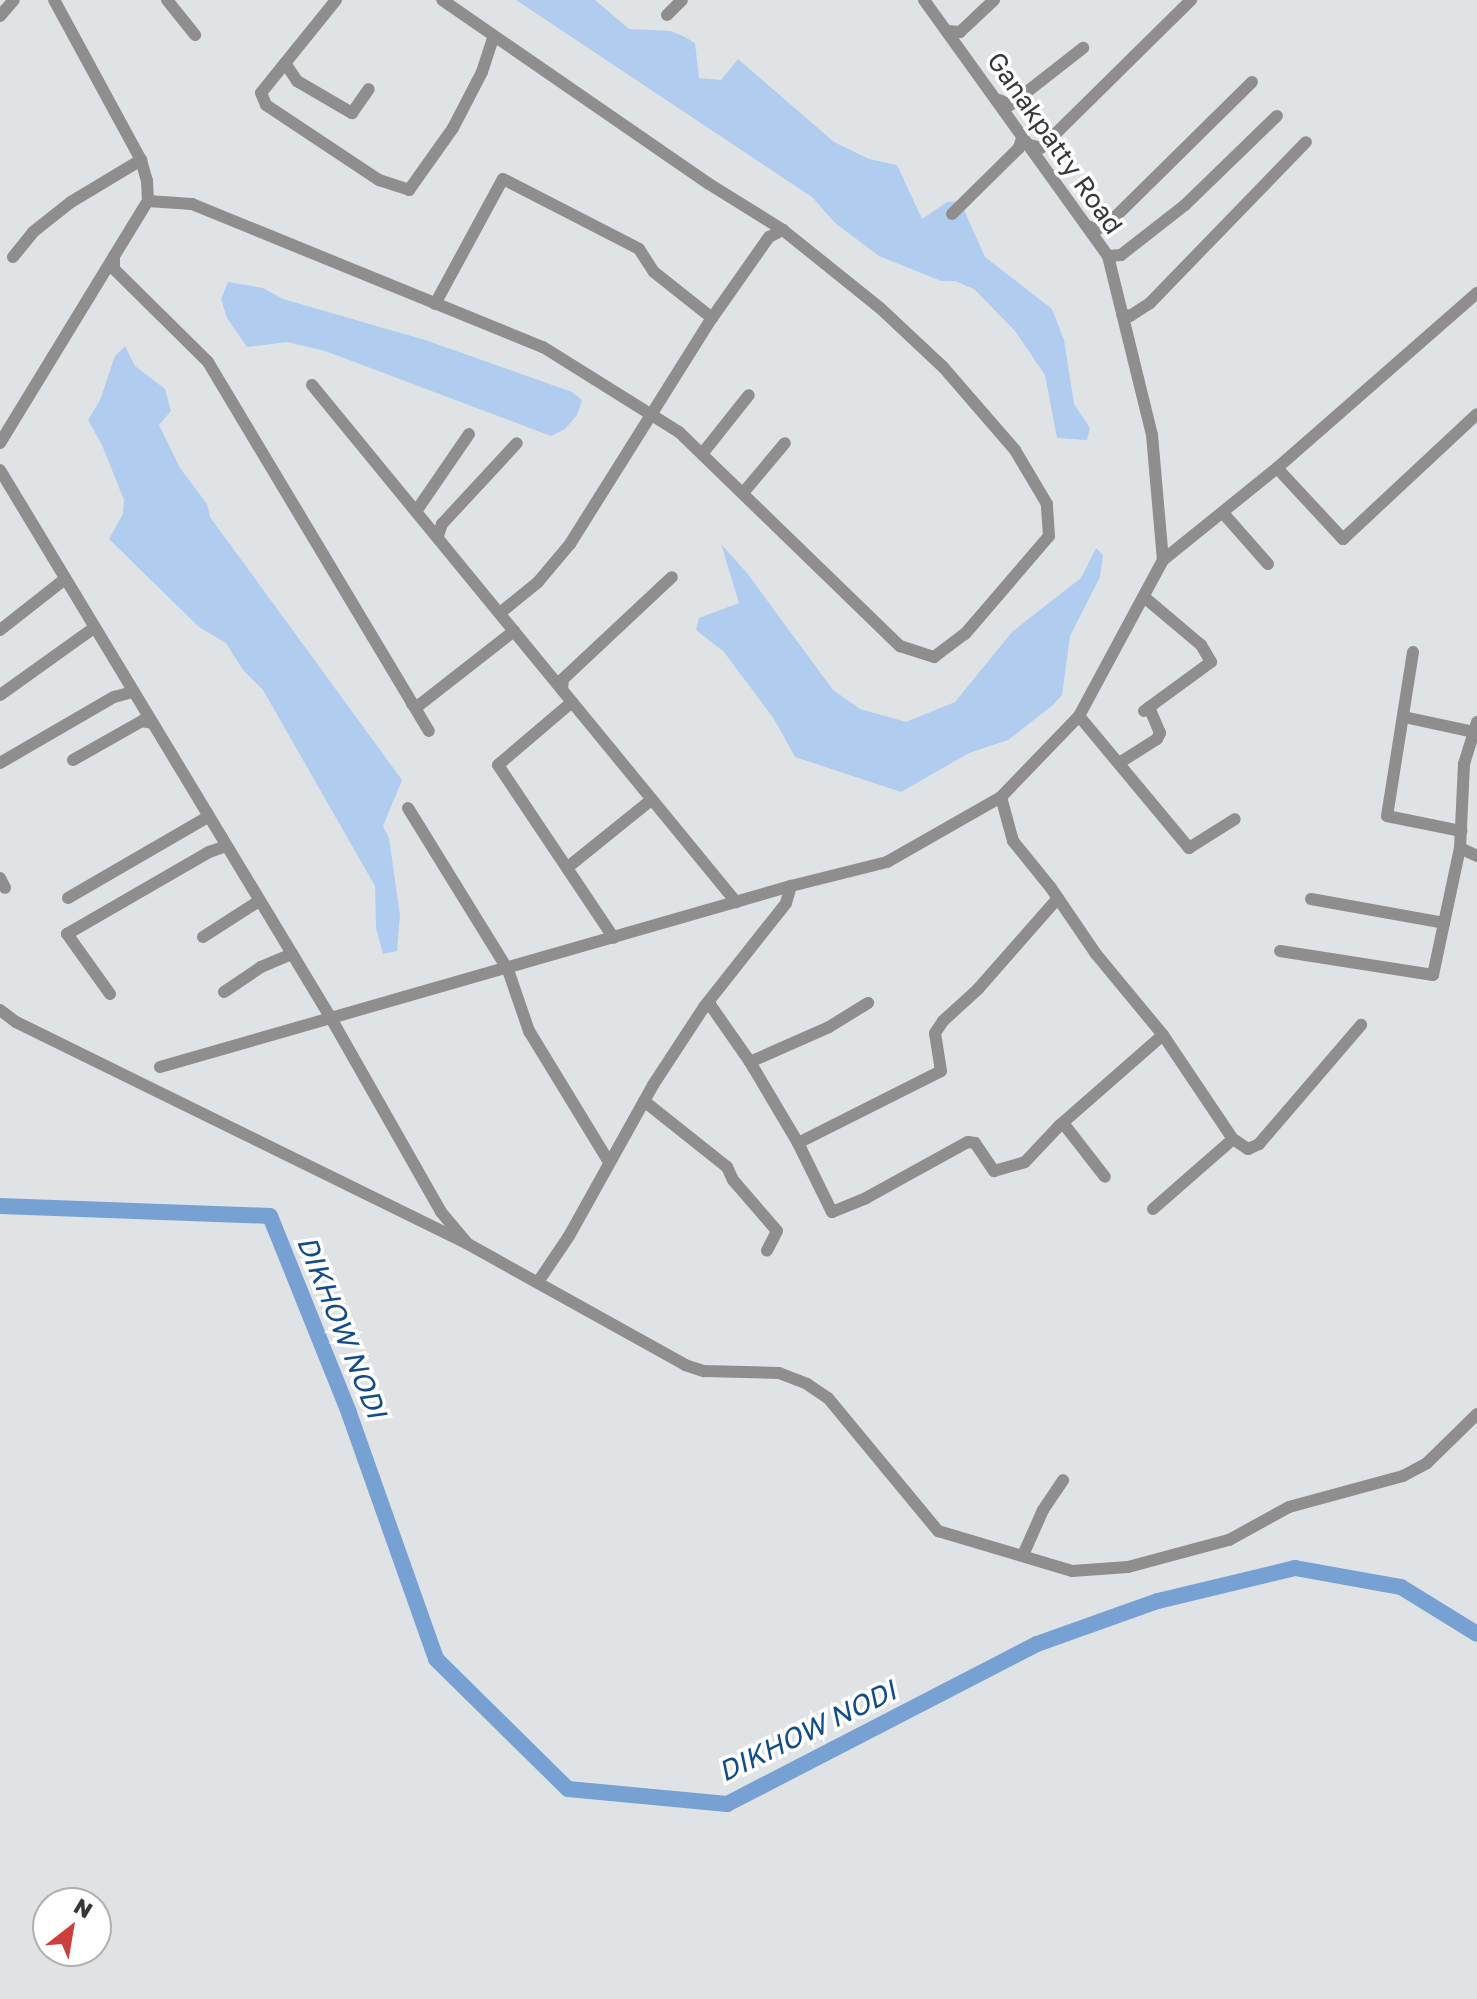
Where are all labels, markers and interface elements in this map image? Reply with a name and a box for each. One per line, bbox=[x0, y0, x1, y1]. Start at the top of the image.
street label: Ganakpatty Road bbox=[981, 46, 1129, 240]
water label: DIKHOW NODI bbox=[290, 1231, 394, 1423]
water label: DIKHOW NODI bbox=[713, 1673, 901, 1789]
north arrow bbox=[32, 1887, 112, 1967]
text: N bbox=[69, 1892, 98, 1924]

